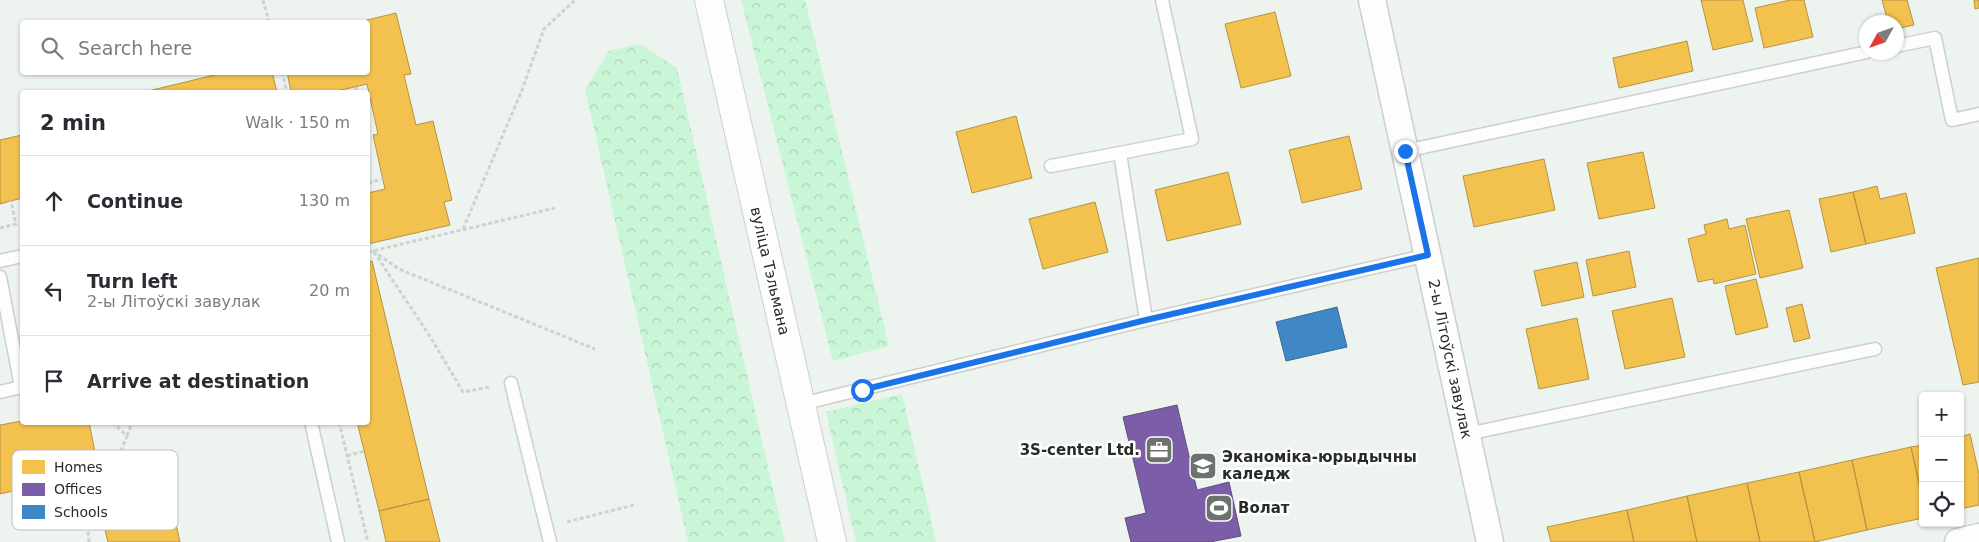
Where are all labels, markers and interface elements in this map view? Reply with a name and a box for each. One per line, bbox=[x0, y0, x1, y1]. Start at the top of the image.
north arrow bbox=[1859, 15, 1904, 60]
search box bbox=[20, 20, 370, 75]
icon: search bbox=[38, 34, 66, 62]
text: Search here bbox=[78, 37, 192, 59]
text: 2 min bbox=[40, 111, 106, 135]
text: Walk · 150 m bbox=[245, 113, 350, 132]
route end bbox=[1394, 140, 1417, 163]
icon: ahead bbox=[40, 187, 68, 215]
text: Continue bbox=[87, 190, 183, 212]
text: 130 m bbox=[299, 191, 350, 210]
street label: вуліца Тэльмана bbox=[746, 205, 794, 337]
text: Turn left bbox=[87, 270, 178, 292]
icon: left bbox=[40, 277, 68, 305]
street label: 2-ы Літоўскі завулак bbox=[1424, 278, 1476, 440]
text: 20 m bbox=[309, 281, 350, 300]
text: 2-ы Літоўскі завулак bbox=[87, 292, 261, 311]
icon: arrive bbox=[40, 367, 68, 395]
text: Arrive at destination bbox=[87, 370, 309, 392]
route start bbox=[851, 379, 874, 402]
map controls bbox=[1919, 392, 1964, 527]
button: + bbox=[1919, 392, 1964, 437]
office icon: 3S-center Ltd. bbox=[1144, 435, 1174, 465]
button: − bbox=[1919, 437, 1964, 482]
place label: 3S-center Ltd. bbox=[1020, 441, 1140, 459]
place label: Эканоміка-юрыдычны каледж bbox=[1222, 448, 1417, 483]
legend bbox=[12, 450, 178, 530]
school or university icon: Эканоміка-юрыдычны каледж bbox=[1188, 451, 1218, 481]
text: Homes bbox=[54, 459, 103, 475]
text: Offices bbox=[54, 481, 102, 497]
button: locate bbox=[1919, 482, 1964, 527]
sports icon: Волат bbox=[1204, 493, 1234, 523]
place label: Волат bbox=[1238, 499, 1290, 517]
text: Schools bbox=[54, 504, 108, 520]

